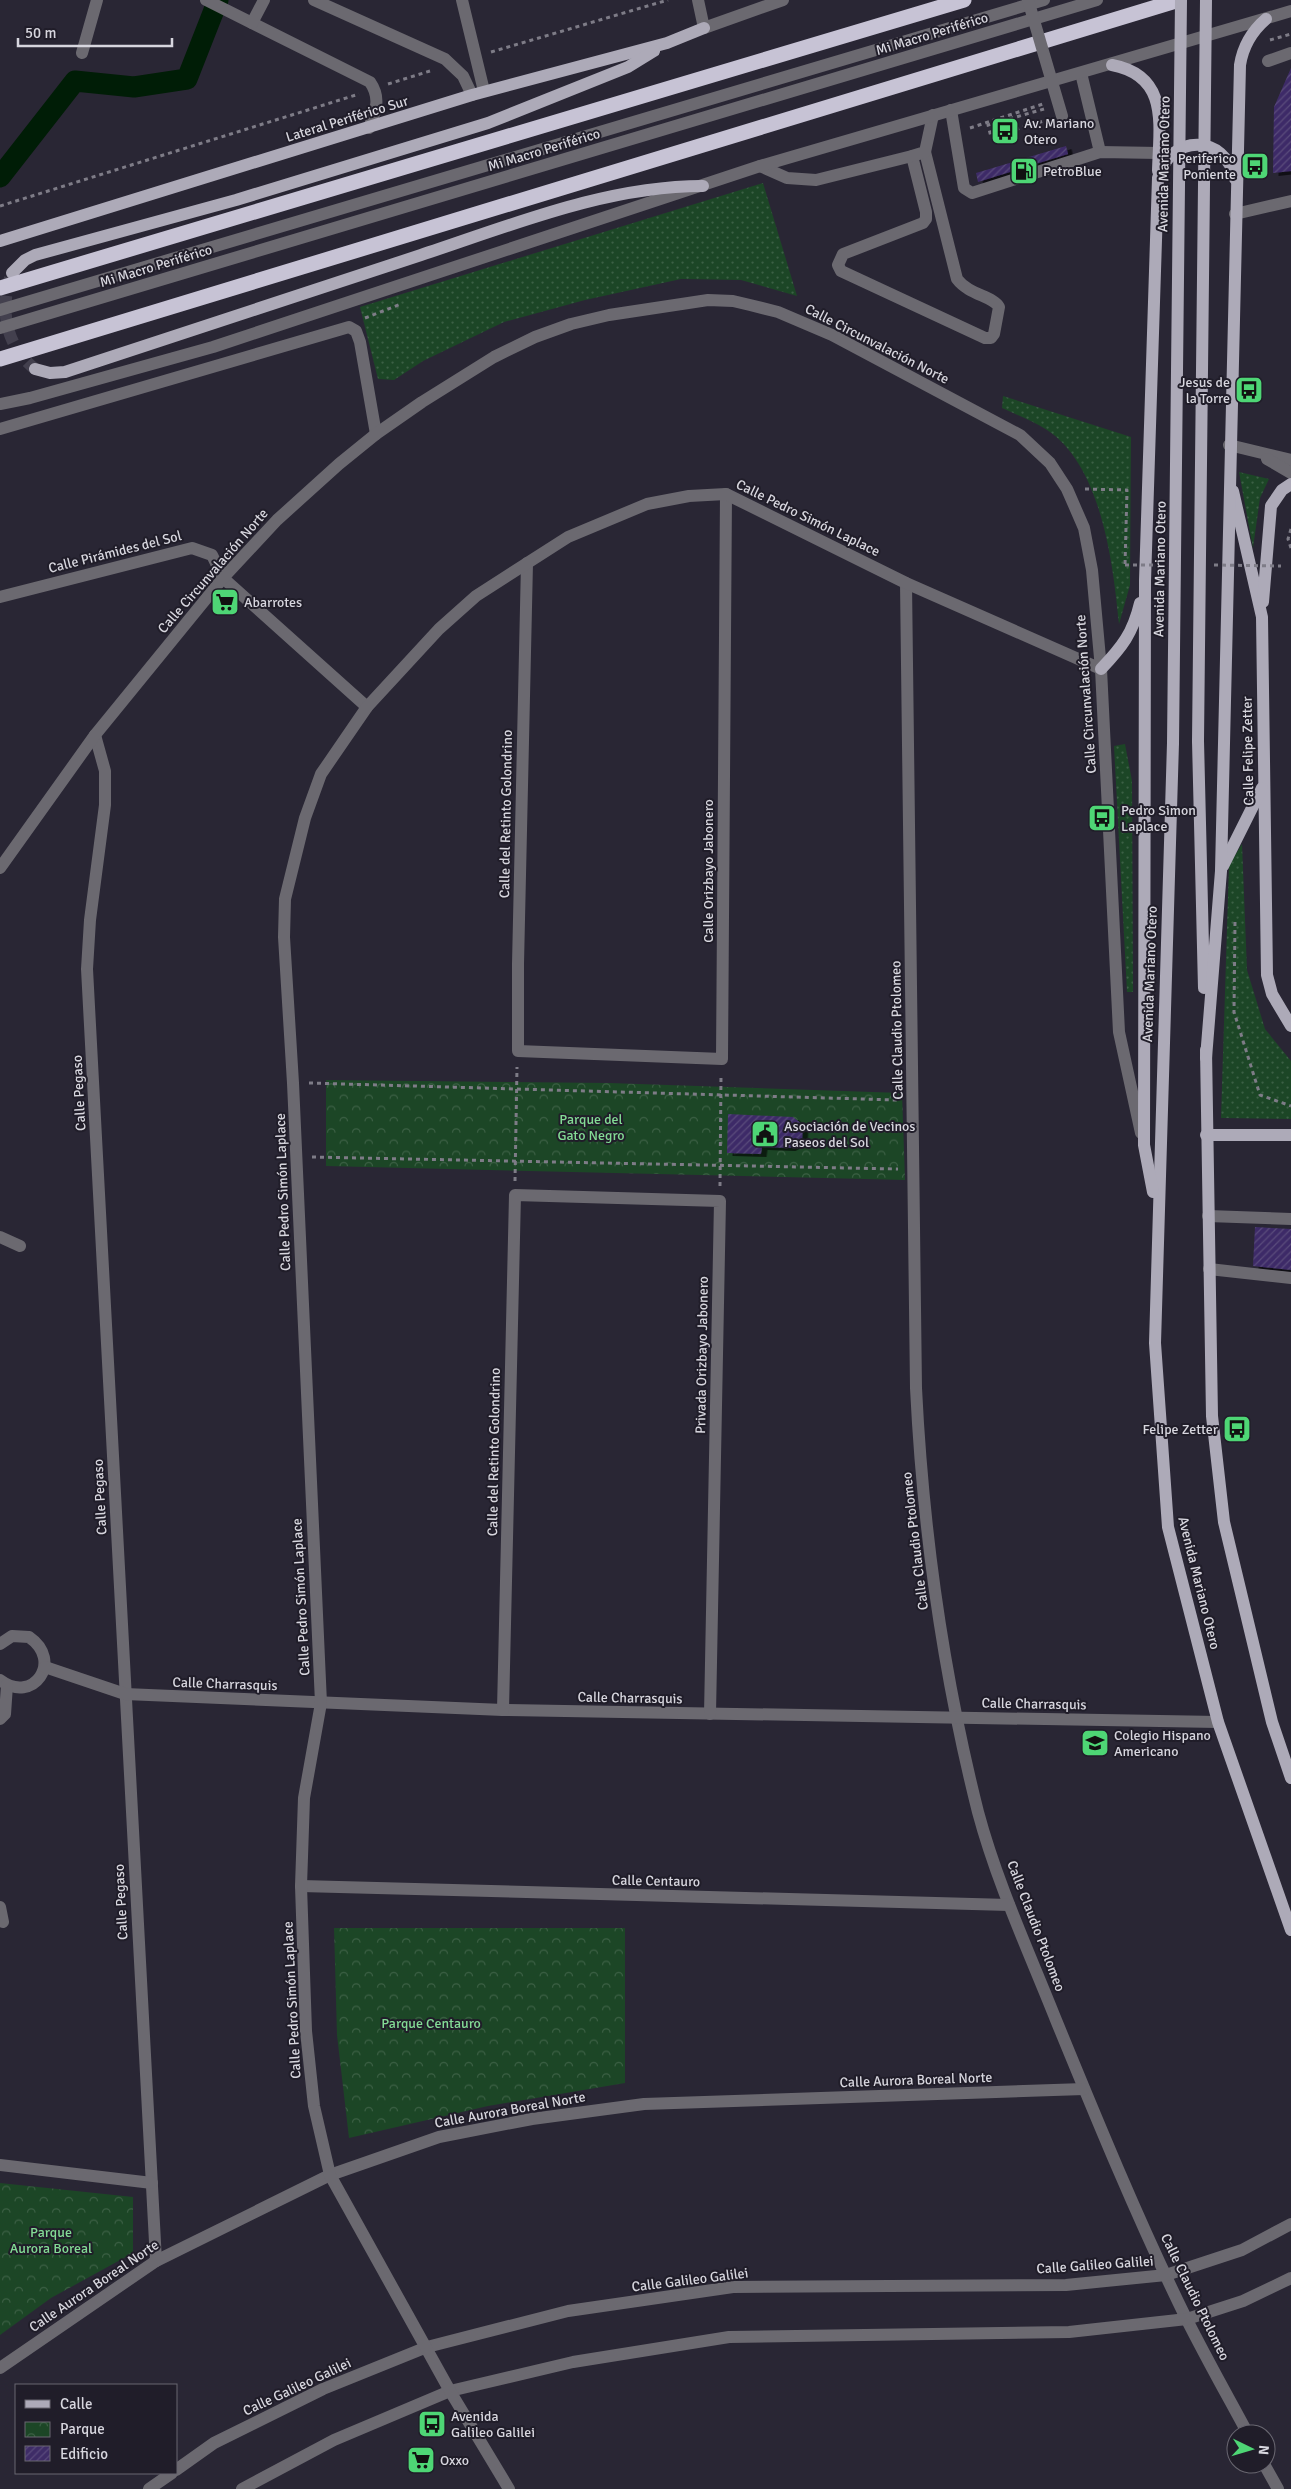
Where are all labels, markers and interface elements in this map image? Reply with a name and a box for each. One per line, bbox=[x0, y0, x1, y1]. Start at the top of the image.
street label: Mi Macro Periférico bbox=[874, 9, 990, 59]
scale bar bbox=[18, 15, 171, 47]
text: 50 m bbox=[25, 24, 56, 42]
street label: Lateral Periférico Sur bbox=[284, 92, 411, 146]
street label: Avenida Mariano Otero bbox=[1154, 96, 1174, 232]
place label: Av. Mariano Otero bbox=[1024, 115, 1094, 148]
bus stop icon: Av. Mariano Otero bbox=[990, 116, 1020, 146]
street label: Mi Macro Periférico bbox=[486, 125, 602, 175]
place label: Periferico Poniente bbox=[1178, 150, 1236, 183]
bus stop icon: Periferico Poniente bbox=[1240, 151, 1270, 181]
fuel station icon: PetroBlue bbox=[1009, 156, 1039, 186]
place label: PetroBlue bbox=[1043, 163, 1102, 180]
street label: Mi Macro Periférico bbox=[98, 241, 214, 291]
street label: Calle Circunvalación Norte bbox=[802, 300, 952, 388]
place label: Jesus de la Torre bbox=[1179, 374, 1230, 407]
bus stop icon: Jesus de la Torre bbox=[1234, 375, 1264, 405]
street label: Calle Pedro Simón Laplace bbox=[733, 476, 883, 560]
street label: Avenida Mariano Otero bbox=[1150, 501, 1170, 637]
street label: Calle Circunvalación Norte bbox=[154, 505, 272, 637]
street label: Calle Pirámides del Sol bbox=[47, 527, 183, 577]
supermarket icon: Abarrotes bbox=[210, 587, 240, 617]
place label: Abarrotes bbox=[244, 594, 302, 611]
street label: Calle Circunvalación Norte bbox=[1072, 614, 1100, 774]
street label: Calle Felipe Zetter bbox=[1239, 695, 1257, 806]
street label: Calle del Retinto Golondrino bbox=[496, 730, 516, 898]
street label: Calle Orizbayo Jabonero bbox=[700, 799, 717, 943]
place label: Pedro Simon Laplace bbox=[1121, 802, 1196, 835]
bus stop icon: Pedro Simon Laplace bbox=[1087, 803, 1117, 833]
street label: Avenida Mariano Otero bbox=[1139, 906, 1161, 1042]
street label: Calle Claudio Ptolomeo bbox=[887, 960, 907, 1100]
street label: Calle Pegaso bbox=[69, 1055, 89, 1131]
park label: Parque del Gato Negro bbox=[557, 1111, 625, 1144]
street label: Calle Pedro Simón Laplace bbox=[272, 1113, 294, 1271]
place label: Asociación de Vecinos Paseos del Sol bbox=[784, 1118, 916, 1151]
public building icon: Asociación de Vecinos Paseos del Sol bbox=[750, 1119, 780, 1149]
street label: Privada Orizbayo Jabonero bbox=[692, 1276, 712, 1434]
street label: Calle del Retinto Golondrino bbox=[484, 1368, 504, 1536]
bus stop icon: Felipe Zetter bbox=[1222, 1414, 1252, 1444]
place label: Felipe Zetter bbox=[1142, 1421, 1219, 1438]
street label: Calle Pegaso bbox=[90, 1459, 110, 1535]
street label: Calle Claudio Ptolomeo bbox=[898, 1471, 932, 1611]
street label: Avenida Mariano Otero bbox=[1174, 1515, 1224, 1651]
street label: Calle Pedro Simón Laplace bbox=[288, 1518, 314, 1676]
street label: Calle Charrasquis bbox=[172, 1674, 278, 1694]
street label: Calle Charrasquis bbox=[577, 1689, 683, 1707]
street label: Calle Charrasquis bbox=[981, 1695, 1087, 1713]
place label: Colegio Hispano Americano bbox=[1114, 1727, 1211, 1760]
school or university icon: Colegio Hispano Americano bbox=[1080, 1728, 1110, 1758]
street label: Calle Claudio Ptolomeo bbox=[1003, 1858, 1069, 1994]
street label: Calle Pegaso bbox=[111, 1864, 131, 1940]
street label: Calle Centauro bbox=[612, 1872, 700, 1890]
street label: Calle Pedro Simón Laplace bbox=[279, 1921, 305, 2079]
park label: Parque Centauro bbox=[381, 2015, 481, 2032]
street label: Calle Aurora Boreal Norte bbox=[839, 2069, 993, 2091]
street label: Calle Aurora Boreal Norte bbox=[433, 2088, 587, 2132]
park label: Parque Aurora Boreal bbox=[10, 2224, 92, 2257]
street label: Calle Claudio Ptolomeo bbox=[1157, 2231, 1233, 2363]
street label: Calle Aurora Boreal Norte bbox=[26, 2236, 162, 2336]
street label: Calle Galileo Galilei bbox=[1036, 2252, 1154, 2278]
street label: Calle Galileo Galilei bbox=[631, 2264, 749, 2296]
street label: Calle Galileo Galilei bbox=[240, 2354, 354, 2420]
legend bbox=[15, 2384, 178, 2474]
text: Calle bbox=[60, 2395, 93, 2413]
place label: Avenida Galileo Galilei bbox=[451, 2408, 535, 2441]
bus stop icon: Avenida Galileo Galilei bbox=[417, 2409, 447, 2439]
text: Parque bbox=[60, 2420, 105, 2438]
north arrow bbox=[1226, 2424, 1276, 2474]
text: N bbox=[1255, 2444, 1272, 2456]
text: Edificio bbox=[60, 2445, 108, 2463]
supermarket icon: Oxxo bbox=[406, 2445, 436, 2475]
place label: Oxxo bbox=[440, 2452, 469, 2469]

